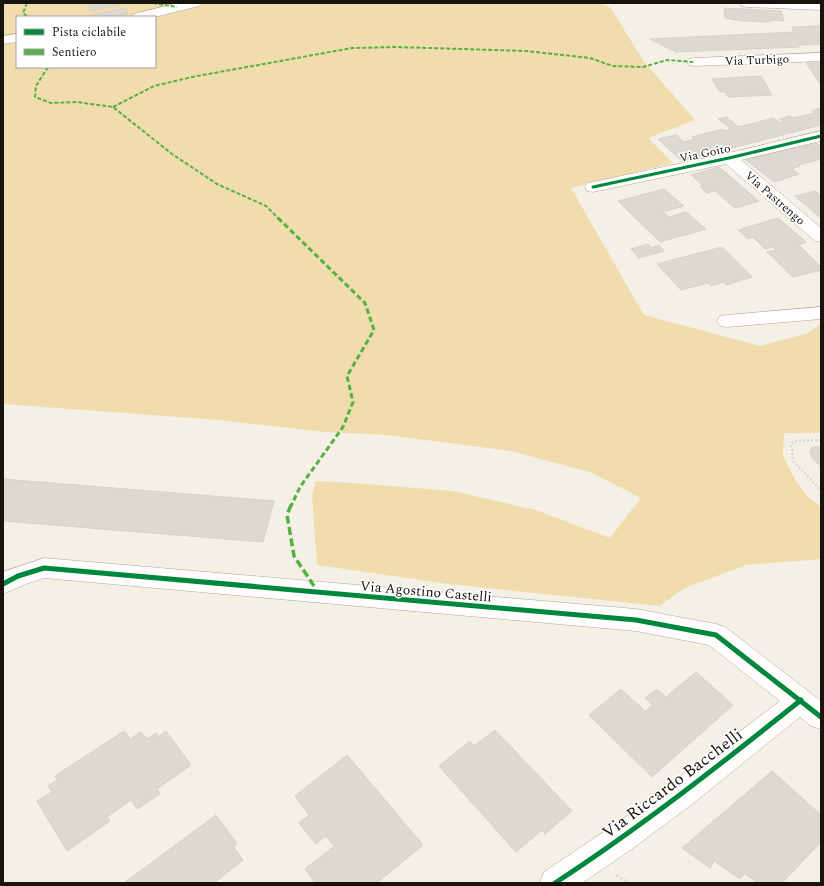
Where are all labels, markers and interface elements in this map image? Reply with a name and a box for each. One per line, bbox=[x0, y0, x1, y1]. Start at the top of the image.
legend bbox=[16, 16, 156, 68]
text: Pista ciclabile bbox=[52, 23, 126, 42]
text: Sentiero bbox=[52, 43, 96, 62]
street label: Via Turbigo bbox=[725, 50, 790, 71]
street label: Via Goito bbox=[678, 139, 732, 168]
street label: Via Pastrengo bbox=[740, 167, 809, 230]
street label: Via Agostino Castelli bbox=[359, 575, 493, 608]
street label: Via Riccardo Bacchelli bbox=[597, 722, 749, 845]

